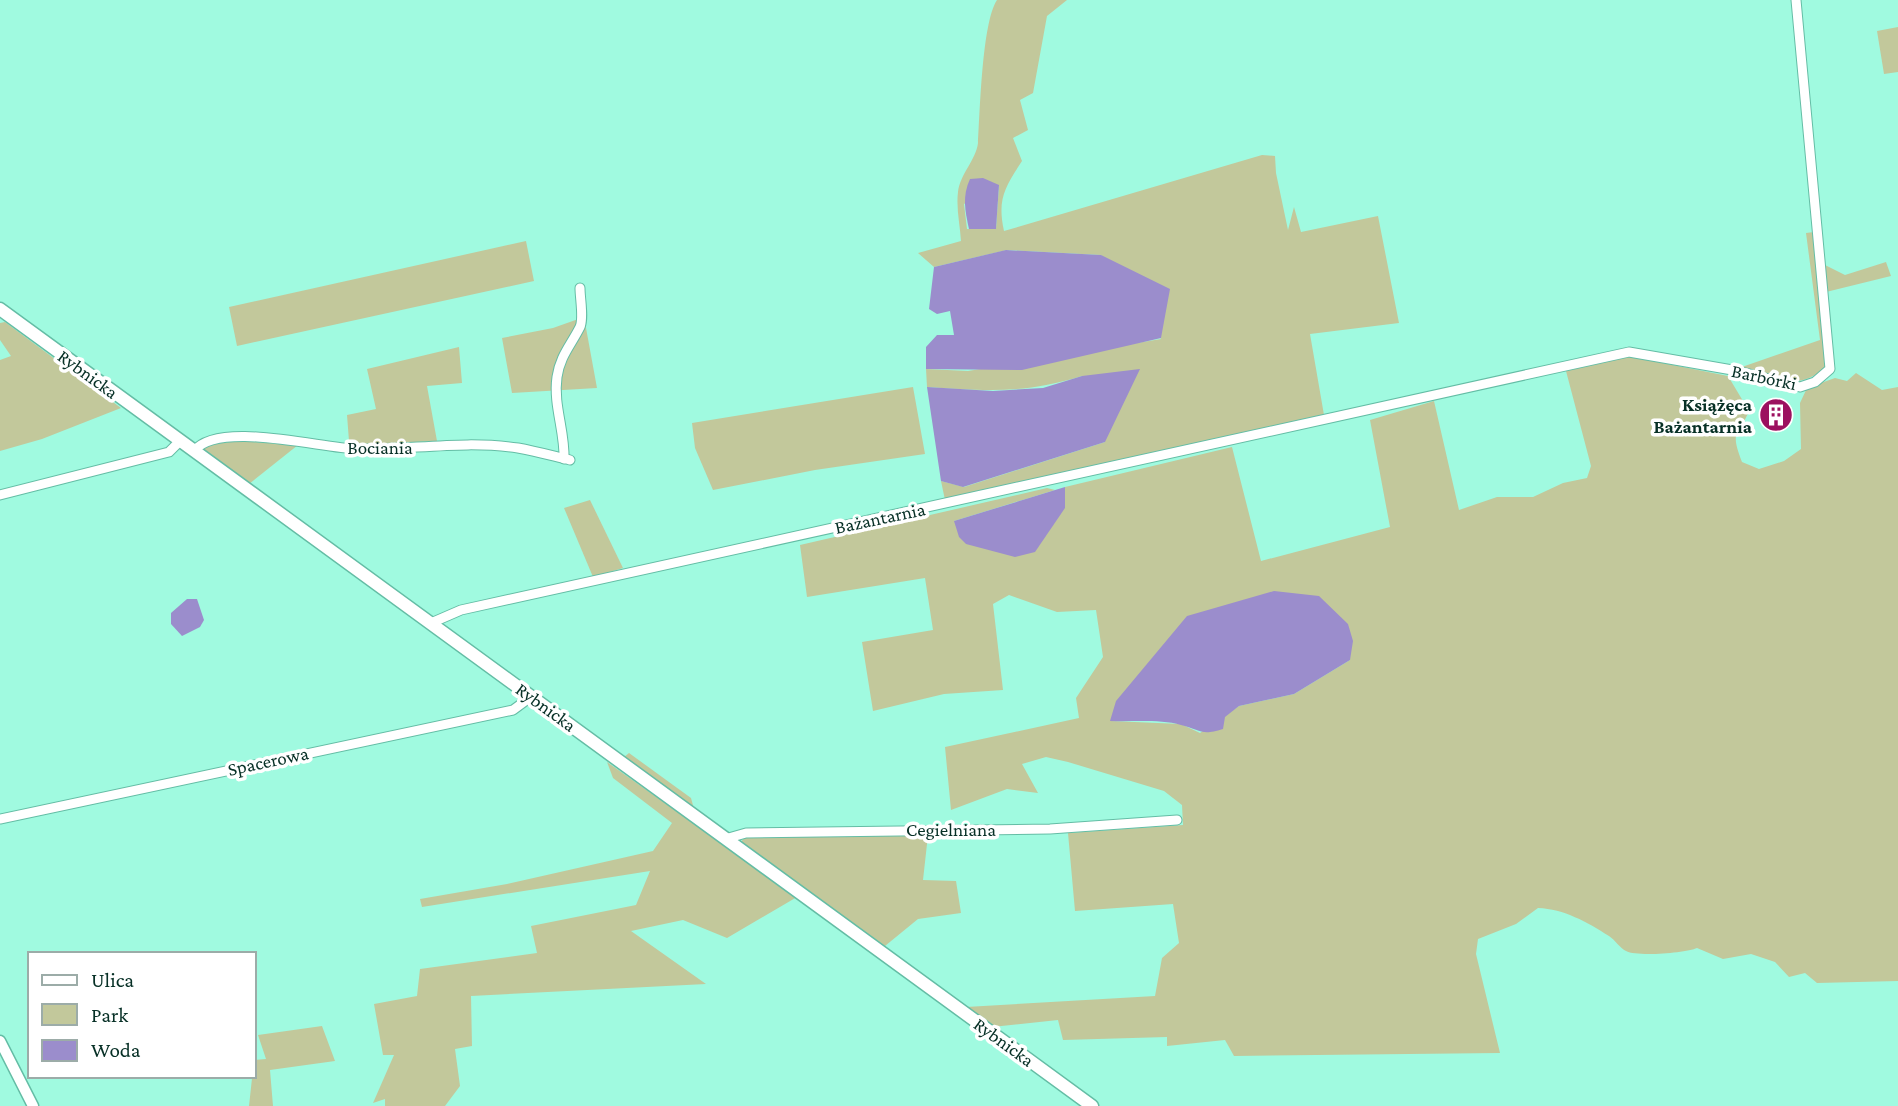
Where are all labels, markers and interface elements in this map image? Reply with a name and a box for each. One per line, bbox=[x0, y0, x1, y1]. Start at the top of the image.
street label: Rybnicka bbox=[54, 345, 122, 403]
street label: Barbórki bbox=[1730, 360, 1798, 394]
place label: Książęca Bażantarnia bbox=[1653, 394, 1753, 437]
building icon: Książęca Bażantarnia bbox=[1757, 396, 1795, 434]
street label: Bociania bbox=[347, 437, 413, 458]
street label: Bażantarnia bbox=[833, 498, 927, 538]
street label: Rybnicka bbox=[512, 678, 580, 736]
street label: Spacerowa bbox=[226, 742, 311, 780]
street label: Cegielniana bbox=[906, 819, 996, 840]
legend bbox=[28, 952, 256, 1078]
text: Ulica bbox=[91, 968, 134, 992]
text: Park bbox=[91, 1003, 128, 1027]
street label: Rybnicka bbox=[970, 1013, 1038, 1071]
text: Woda bbox=[91, 1038, 141, 1062]

